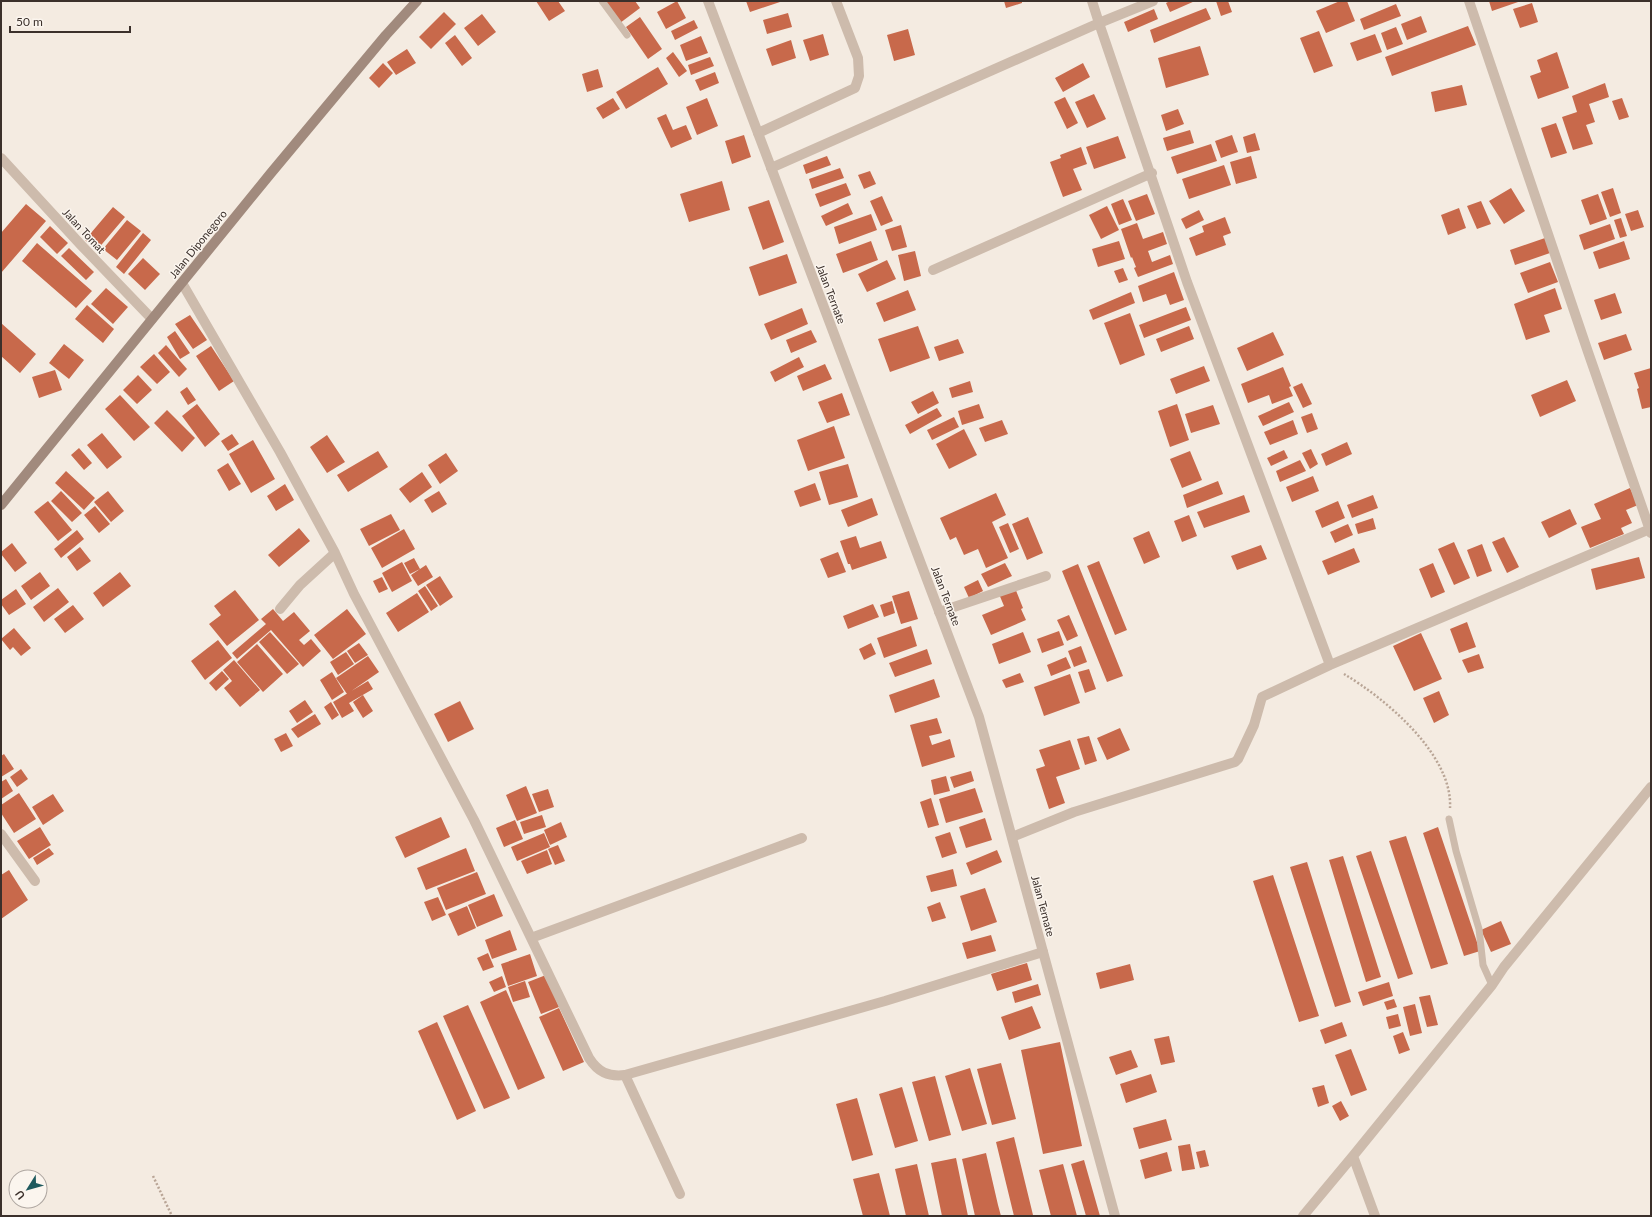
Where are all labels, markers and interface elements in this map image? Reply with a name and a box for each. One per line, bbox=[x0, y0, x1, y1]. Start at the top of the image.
scale bar bbox=[10, 8, 130, 34]
text: 50 m bbox=[16, 14, 43, 29]
street label: Jalan Tomat bbox=[60, 206, 108, 256]
street label: Jalan Diponegoro bbox=[166, 207, 229, 280]
street label: Jalan Ternate bbox=[814, 262, 849, 326]
street label: Jalan Ternate bbox=[929, 564, 964, 628]
street label: Jalan Ternate bbox=[1029, 874, 1058, 938]
north arrow bbox=[8, 1169, 48, 1209]
text: U bbox=[12, 1188, 27, 1202]

